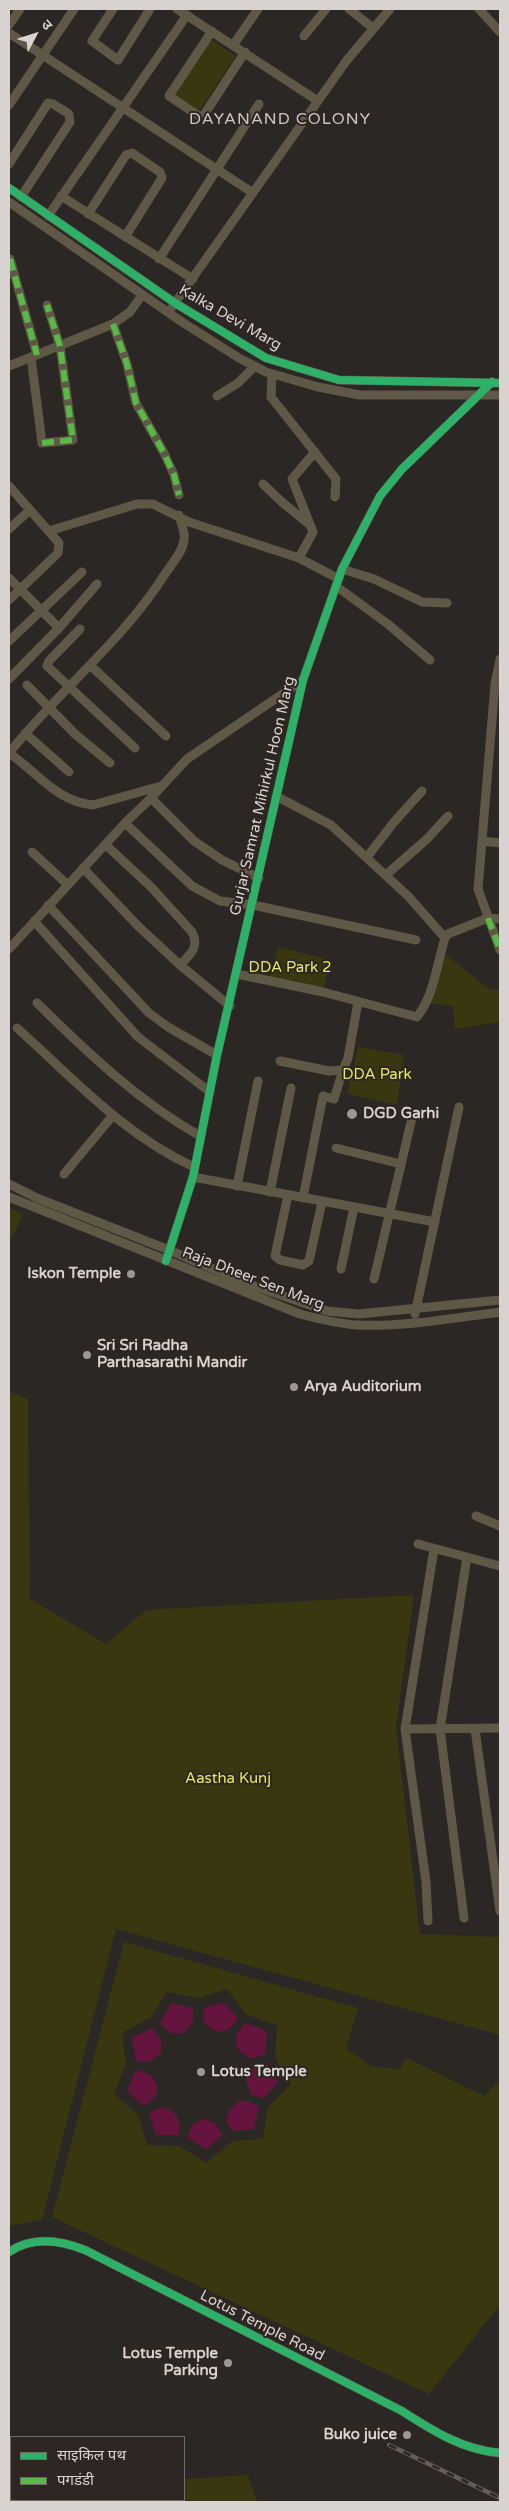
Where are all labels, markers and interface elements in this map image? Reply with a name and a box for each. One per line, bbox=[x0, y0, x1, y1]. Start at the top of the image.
north arrow bbox=[10, 10, 60, 60]
text: उ bbox=[38, 16, 56, 34]
district label: DAYANAND COLONY bbox=[187, 110, 373, 130]
street label: Kalka Devi Marg bbox=[176, 281, 284, 355]
street label: Gurjar Samrat Mihirkul Hoon Marg bbox=[227, 675, 299, 917]
park label: DDA Park 2 bbox=[249, 959, 331, 977]
park label: DDA Park bbox=[342, 1066, 412, 1084]
place label: DGD Garhi bbox=[363, 1105, 439, 1123]
marker: DGD Garhi bbox=[345, 1107, 359, 1121]
street label: Raja Dheer Sen Marg bbox=[179, 1244, 327, 1314]
place label: Iskon Temple bbox=[27, 1265, 121, 1283]
marker: Iskon Temple bbox=[125, 1268, 137, 1280]
place label: Sri Sri Radha Parthasarathi Mandir bbox=[97, 1337, 247, 1372]
marker: Sri Sri Radha Parthasarathi Mandir bbox=[81, 1349, 93, 1361]
place label: Arya Auditorium bbox=[304, 1378, 422, 1396]
marker: Arya Auditorium bbox=[288, 1381, 300, 1393]
park label: Aastha Kunj bbox=[185, 1770, 271, 1788]
place label: Lotus Temple bbox=[211, 2063, 307, 2081]
marker: Lotus Temple bbox=[195, 2066, 207, 2078]
street label: Lotus Temple Road bbox=[197, 2287, 327, 2365]
place label: Lotus Temple Parking bbox=[122, 2345, 218, 2380]
marker: Lotus Temple Parking bbox=[222, 2357, 234, 2369]
place label: Buko juice bbox=[323, 2426, 397, 2444]
marker: Buko juice bbox=[401, 2429, 413, 2441]
legend bbox=[10, 2436, 185, 2501]
text: साइकिल पथ bbox=[57, 2446, 126, 2464]
text: पगडंडी bbox=[57, 2471, 94, 2489]

